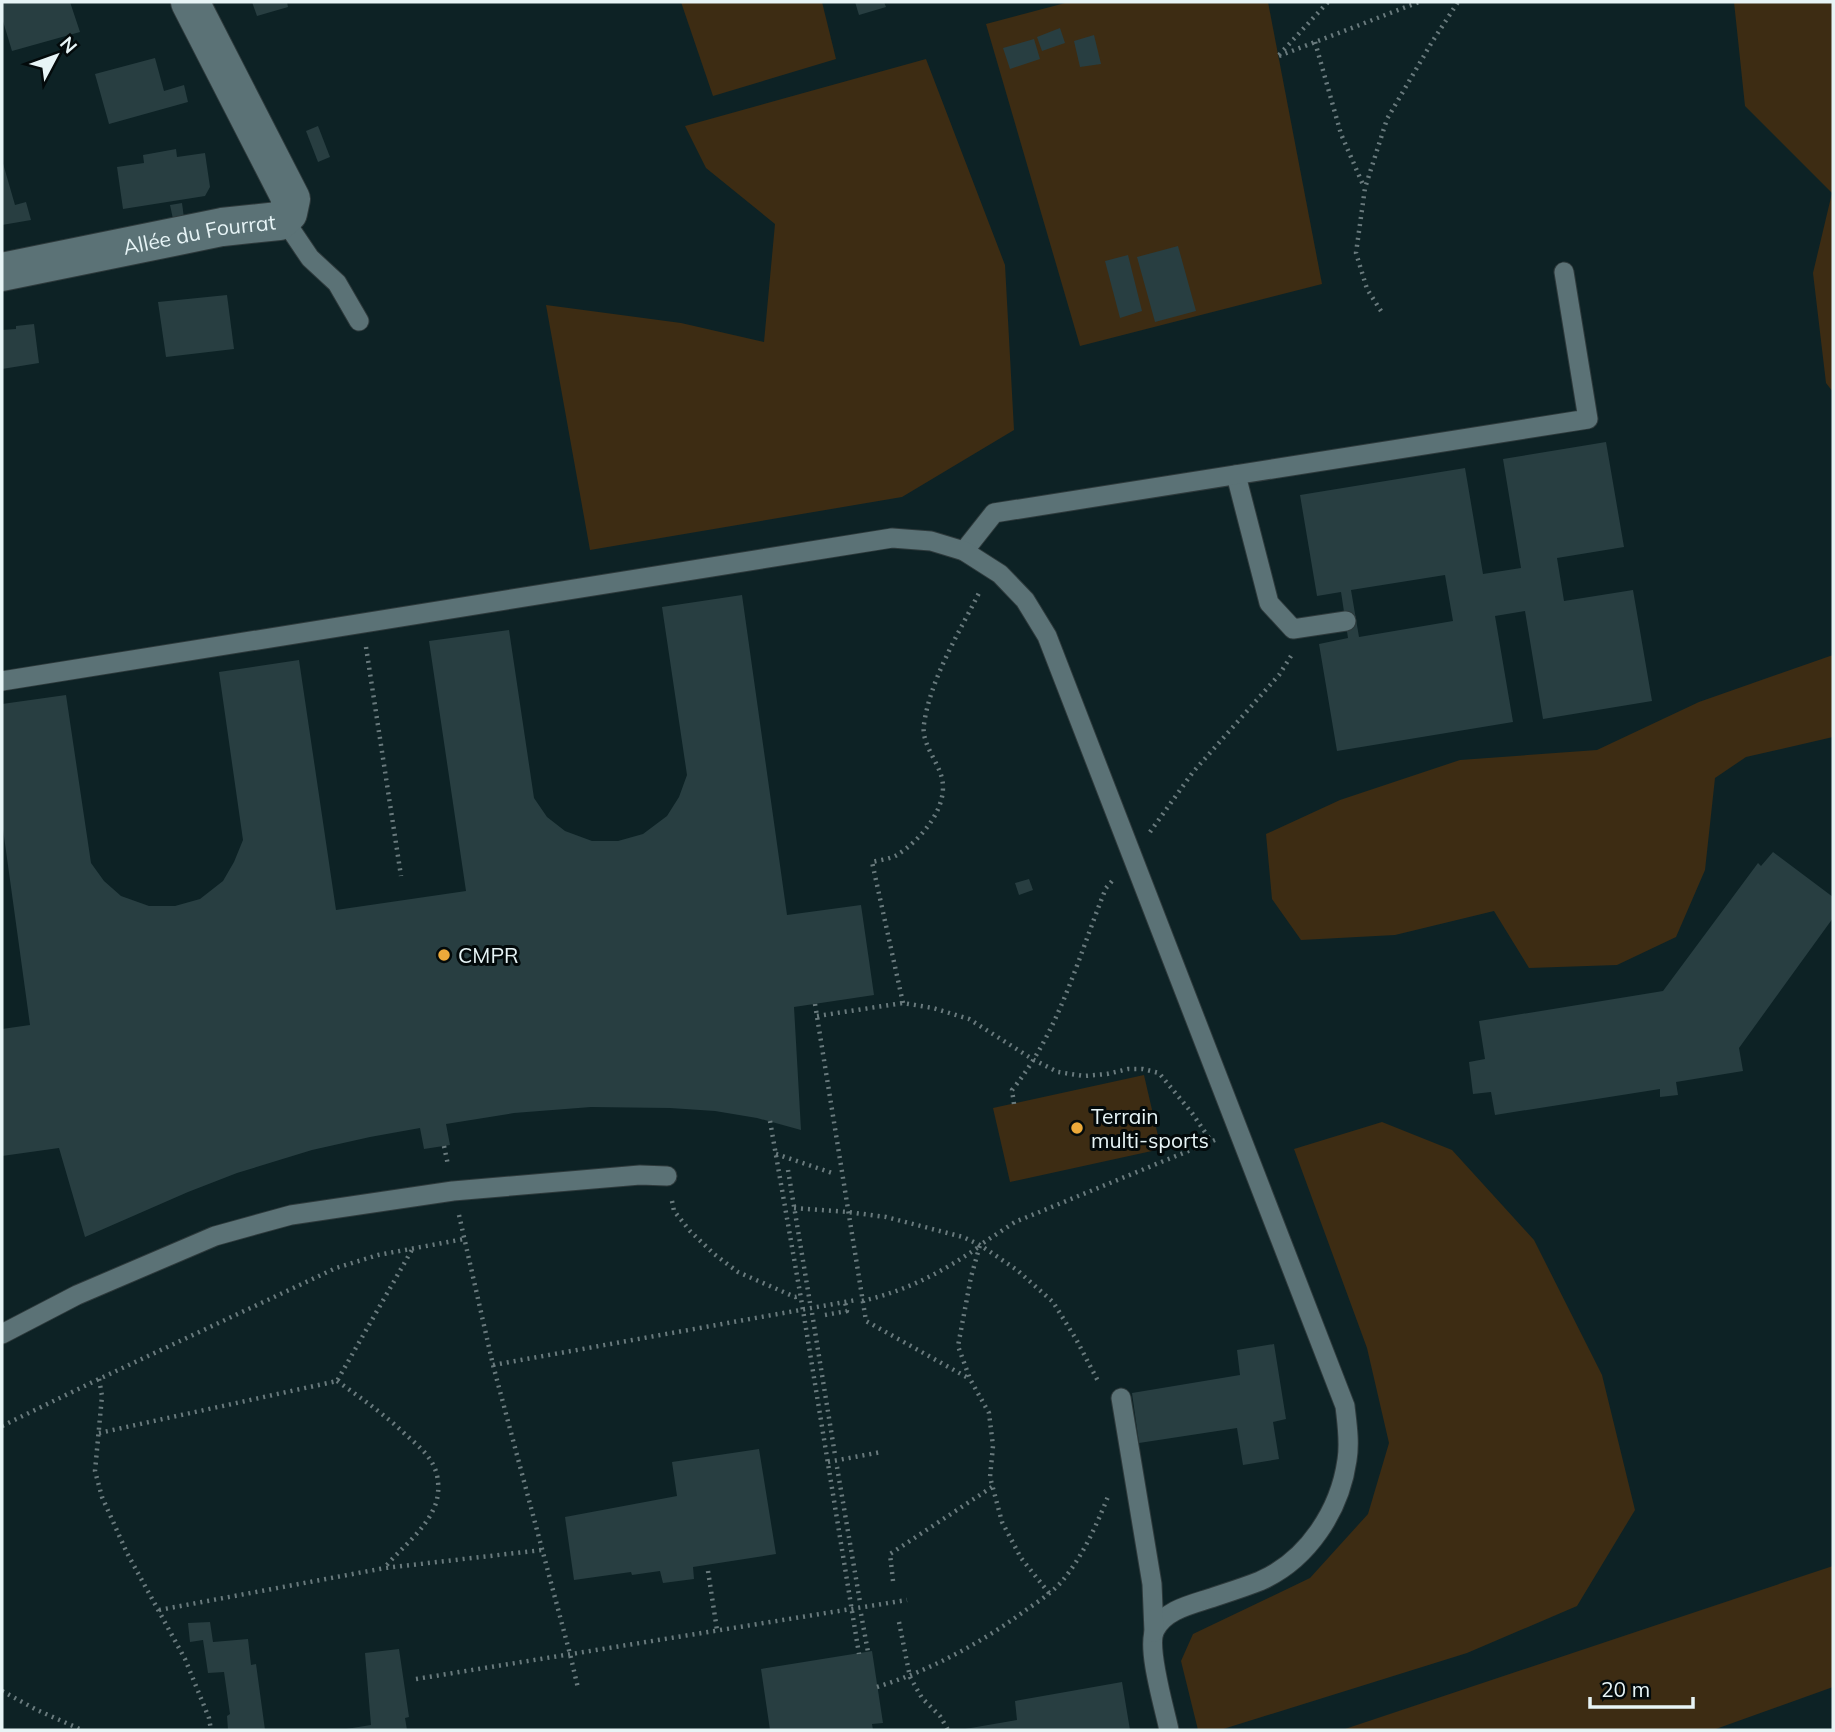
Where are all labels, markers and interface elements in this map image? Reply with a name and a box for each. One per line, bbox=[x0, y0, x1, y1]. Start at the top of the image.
north arrow bbox=[21, 21, 91, 91]
text: N bbox=[55, 32, 83, 58]
street label: Allée du Fourrat bbox=[121, 208, 277, 260]
place label: CMPR bbox=[458, 942, 519, 968]
marker: CMPR bbox=[436, 947, 452, 963]
place label: Terrain multi-sports bbox=[1091, 1103, 1209, 1153]
marker: Terrain multi-sports bbox=[1069, 1120, 1085, 1136]
scale bar bbox=[1590, 1666, 1693, 1710]
text: 20 m bbox=[1601, 1676, 1650, 1702]

